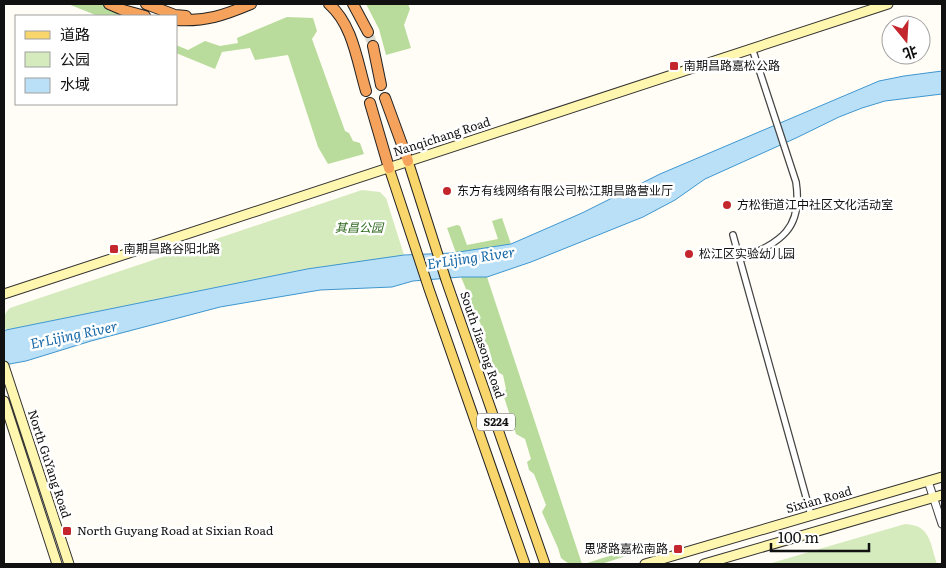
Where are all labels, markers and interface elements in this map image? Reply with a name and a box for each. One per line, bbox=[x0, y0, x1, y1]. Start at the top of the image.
legend bbox=[15, 15, 178, 105]
north arrow bbox=[881, 15, 931, 65]
text: 道路 bbox=[60, 22, 90, 45]
text: 北 bbox=[901, 42, 920, 65]
text: 公园 bbox=[60, 47, 90, 70]
place label: 南期昌路嘉松公路 bbox=[684, 56, 780, 74]
marker: 南期昌路嘉松公路 bbox=[668, 60, 680, 72]
text: 水域 bbox=[60, 72, 90, 95]
street label: Nanqichang Road bbox=[391, 112, 493, 160]
place label: 东方有线网络有限公司松江期昌路营业厅 bbox=[457, 181, 673, 199]
marker: 东方有线网络有限公司松江期昌路营业厅 bbox=[441, 185, 453, 197]
place label: 方松街道江中社区文化活动室 bbox=[737, 195, 893, 213]
marker: 方松街道江中社区文化活动室 bbox=[721, 199, 733, 211]
park label: 其昌公园 bbox=[335, 218, 385, 236]
place label: 南期昌路谷阳北路 bbox=[124, 239, 220, 257]
water label: ErLijing River bbox=[426, 241, 517, 273]
marker: 南期昌路谷阳北路 bbox=[108, 243, 120, 255]
place label: 松江区实验幼儿园 bbox=[699, 244, 795, 262]
marker: 松江区实验幼儿园 bbox=[683, 248, 695, 260]
street label: South Jiasong Road bbox=[456, 289, 510, 401]
water label: ErLijing River bbox=[28, 315, 120, 353]
street label: North GuYang Road bbox=[24, 407, 76, 521]
road number: S224 bbox=[477, 414, 515, 431]
street label: Sixian Road bbox=[784, 481, 854, 517]
scale bar bbox=[771, 520, 868, 552]
place label: North Guyang Road at Sixian Road bbox=[77, 521, 274, 539]
marker: North Guyang Road at Sixian Road bbox=[61, 525, 73, 537]
text: 100 m bbox=[778, 525, 819, 548]
place label: 思贤路嘉松南路 bbox=[584, 539, 668, 557]
marker: 思贤路嘉松南路 bbox=[672, 543, 684, 555]

